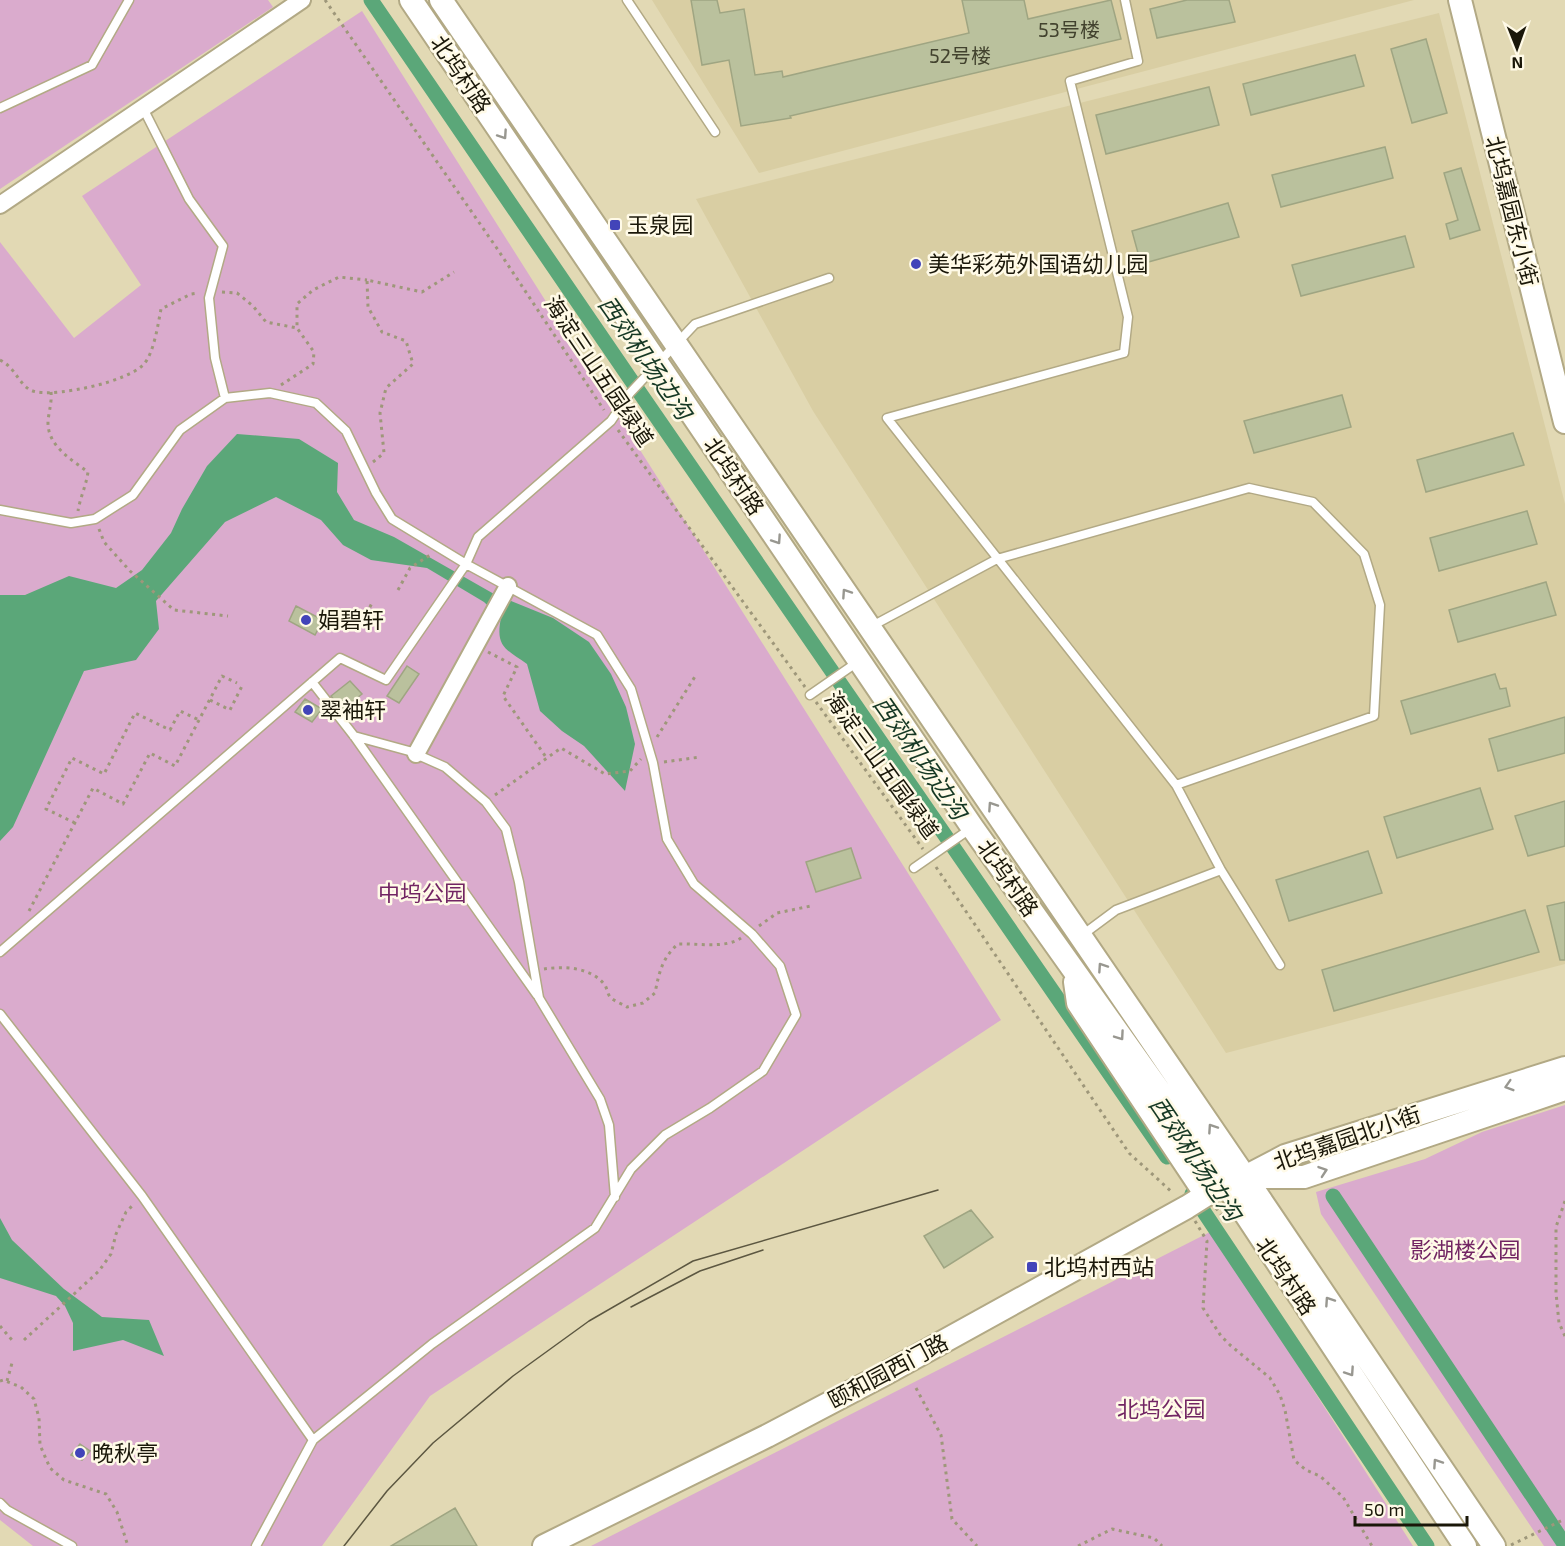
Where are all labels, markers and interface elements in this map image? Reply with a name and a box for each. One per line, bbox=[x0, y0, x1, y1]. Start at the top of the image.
house number: 53号楼 bbox=[1038, 17, 1100, 41]
north arrow bbox=[1487, 18, 1547, 78]
street label: 北坞村路 bbox=[426, 30, 497, 117]
house number: 52号楼 bbox=[929, 43, 991, 67]
text: N bbox=[1511, 54, 1523, 73]
one-way arrow bbox=[496, 129, 507, 140]
street label: 北坞嘉园东小街 bbox=[1482, 133, 1544, 289]
place label: 玉泉园 bbox=[627, 211, 693, 237]
marker: 玉泉园 bbox=[608, 218, 622, 232]
place label: 美华彩苑外国语幼儿园 bbox=[928, 250, 1148, 276]
marker: 美华彩苑外国语幼儿园 bbox=[909, 257, 923, 271]
street label: 海淀三山五园绿道 bbox=[540, 290, 660, 451]
water label: 西郊机场边沟 bbox=[593, 290, 701, 427]
street label: 北坞村路 bbox=[699, 432, 770, 519]
one-way arrow bbox=[770, 533, 781, 544]
one-way arrow bbox=[842, 589, 853, 600]
place label: 娟碧轩 bbox=[318, 606, 384, 632]
marker: 娟碧轩 bbox=[299, 613, 313, 627]
street label: 海淀三山五园绿道 bbox=[821, 686, 945, 843]
water label: 西郊机场边沟 bbox=[868, 690, 976, 827]
place label: 翠袖轩 bbox=[320, 696, 386, 722]
marker: 翠袖轩 bbox=[301, 703, 315, 717]
one-way arrow bbox=[988, 802, 999, 813]
street label: 北坞村路 bbox=[973, 834, 1045, 921]
park label: 中坞公园 bbox=[378, 879, 466, 905]
one-way arrow bbox=[1098, 963, 1109, 974]
one-way arrow bbox=[1113, 1029, 1124, 1040]
one-way arrow bbox=[1504, 1078, 1515, 1091]
water label: 西郊机场边沟 bbox=[1144, 1090, 1250, 1228]
street label: 北坞嘉园北小街 bbox=[1270, 1100, 1424, 1174]
one-way arrow bbox=[1208, 1124, 1219, 1135]
one-way arrow bbox=[1317, 1166, 1328, 1178]
street label: 北坞村路 bbox=[1251, 1232, 1322, 1319]
park label: 影湖楼公园 bbox=[1410, 1236, 1520, 1262]
place label: 北坞村西站 bbox=[1044, 1253, 1154, 1279]
marker: 北坞村西站 bbox=[1025, 1260, 1039, 1274]
one-way arrow bbox=[1324, 1297, 1336, 1307]
street label: 颐和园西门路 bbox=[823, 1328, 952, 1413]
one-way arrow bbox=[1343, 1365, 1354, 1376]
park label: 北坞公园 bbox=[1117, 1395, 1205, 1421]
place label: 晚秋亭 bbox=[92, 1439, 158, 1465]
marker: 晚秋亭 bbox=[73, 1446, 87, 1460]
one-way arrow bbox=[1434, 1458, 1445, 1469]
scale bar bbox=[1355, 1489, 1468, 1527]
text: 50 m bbox=[1364, 1498, 1404, 1520]

